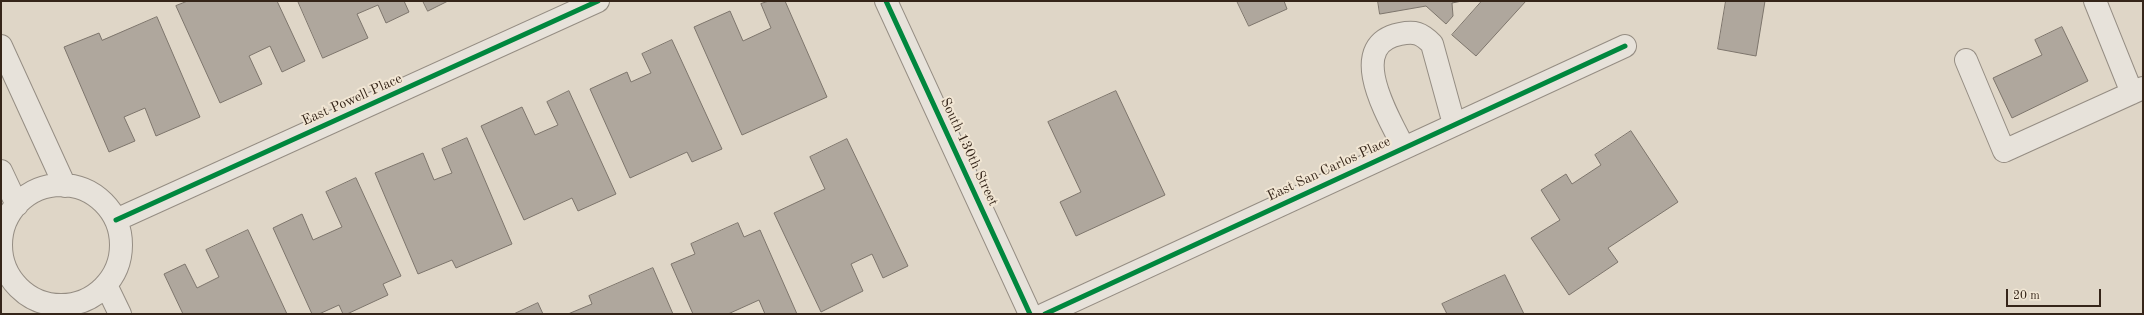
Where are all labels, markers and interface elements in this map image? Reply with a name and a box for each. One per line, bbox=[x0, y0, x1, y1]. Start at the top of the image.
street label: East Powell Place bbox=[299, 70, 405, 130]
street label: South 130th Street bbox=[937, 95, 1001, 209]
street label: East San Carlos Place bbox=[1265, 133, 1393, 205]
scale bar bbox=[2008, 281, 2103, 307]
text: 20 m bbox=[2013, 290, 2040, 302]

